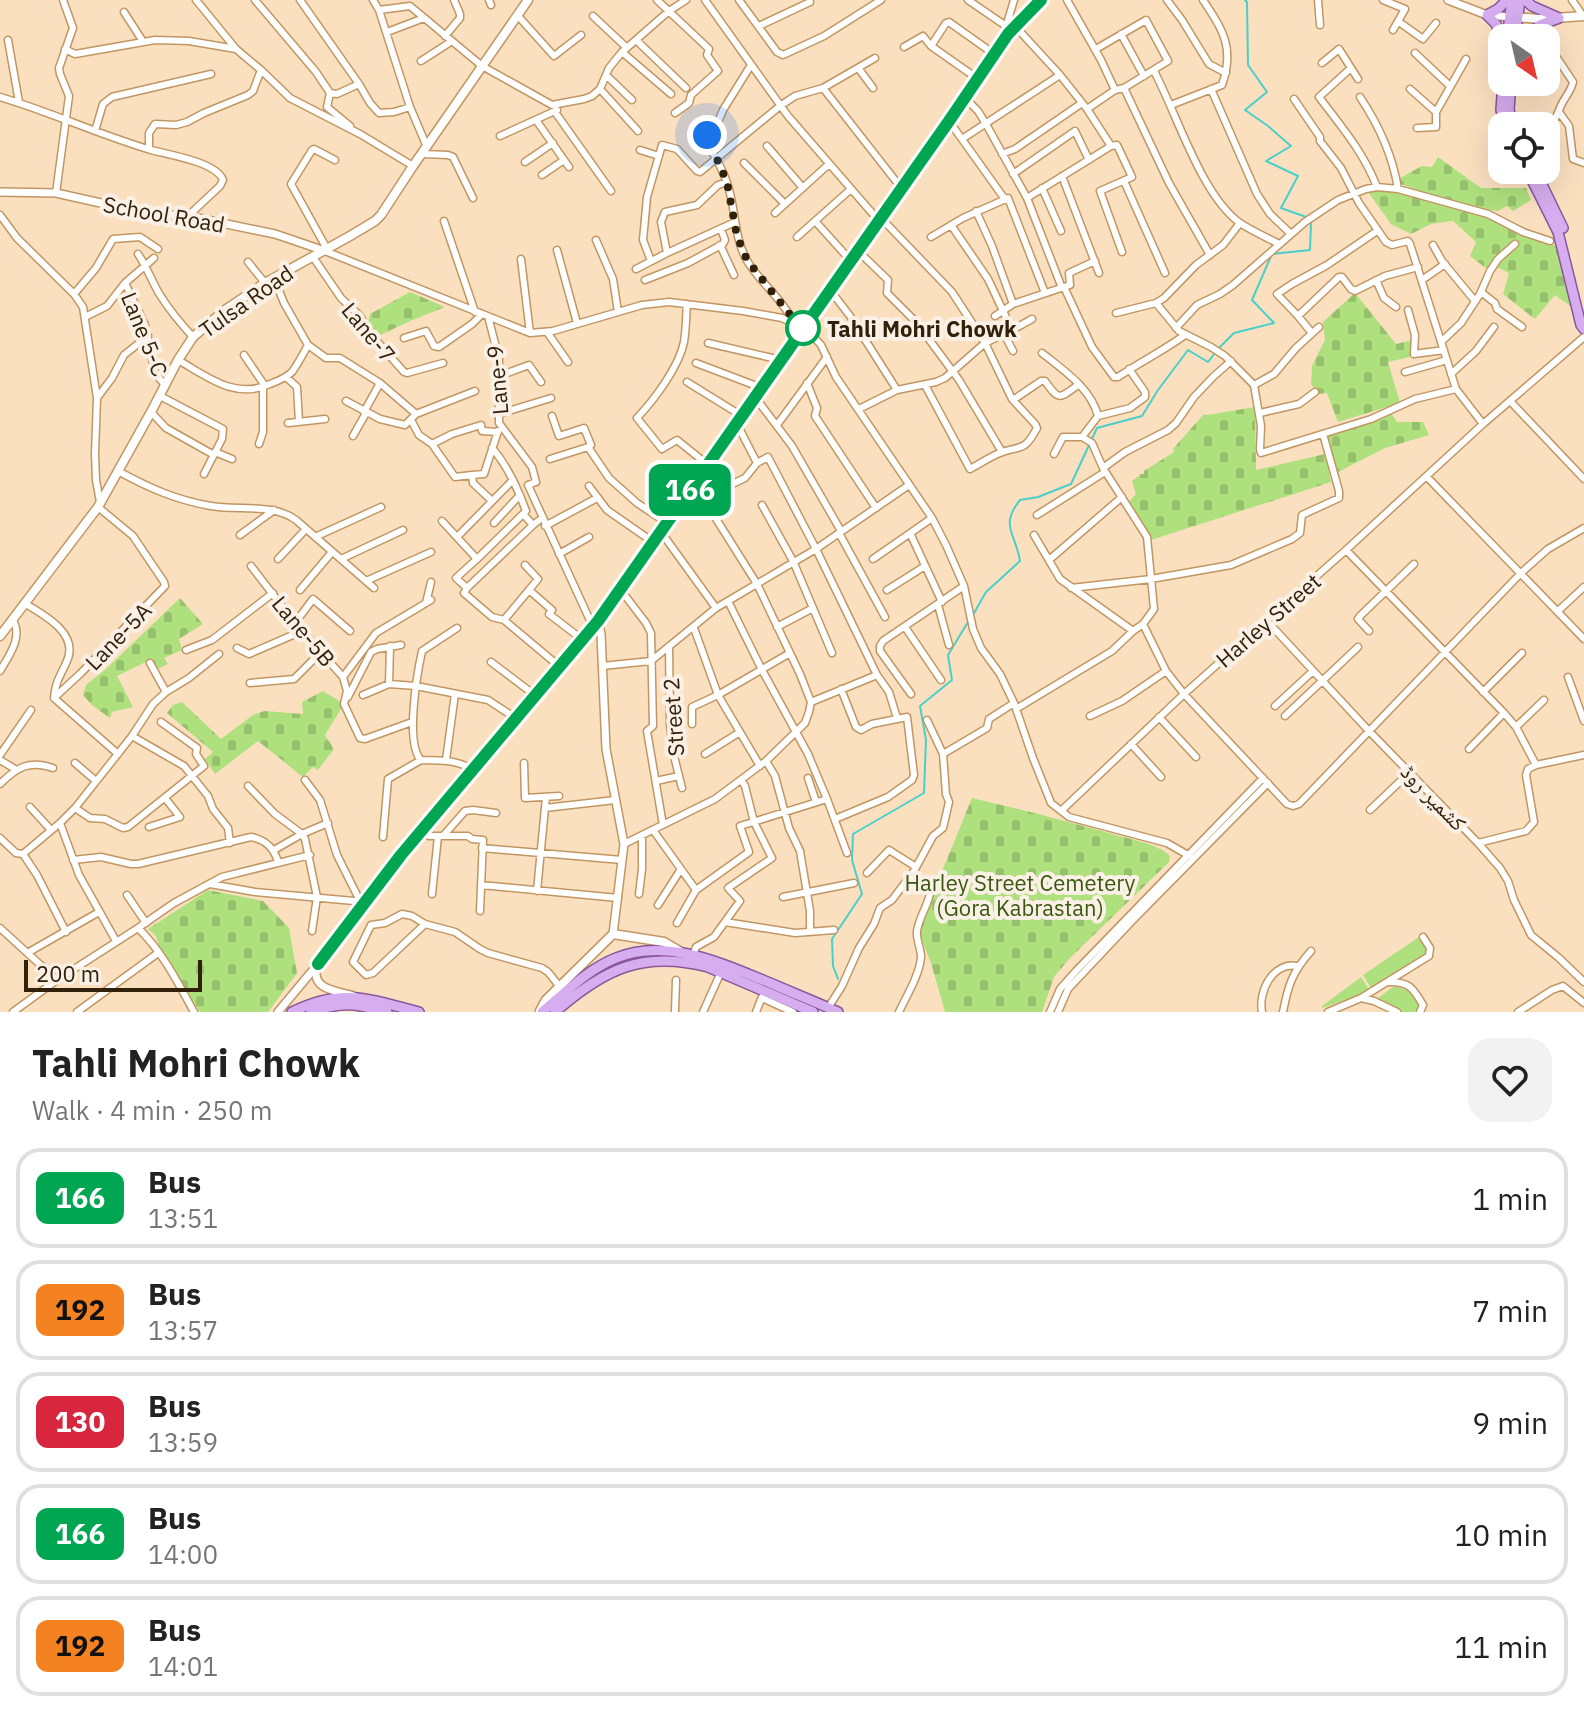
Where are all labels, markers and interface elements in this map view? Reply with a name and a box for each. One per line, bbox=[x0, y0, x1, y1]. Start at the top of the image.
north arrow bbox=[1488, 24, 1560, 96]
map controls bbox=[1488, 24, 1560, 184]
button: locate bbox=[1488, 112, 1560, 184]
your location bbox=[687, 115, 727, 155]
street label: School Road bbox=[101, 189, 227, 239]
street label: Tulsa Road bbox=[193, 258, 299, 344]
street label: Lane 5-C bbox=[115, 288, 175, 380]
street label: Lane-7 bbox=[336, 296, 402, 368]
marker: Tahli Mohri Chowk bbox=[786, 311, 820, 345]
place label: Tahli Mohri Chowk bbox=[827, 314, 1017, 343]
street label: Lane-9 bbox=[480, 344, 514, 416]
line badge: 166 bbox=[644, 464, 736, 516]
text: 166 bbox=[665, 471, 715, 508]
street label: Harley Street bbox=[1209, 566, 1327, 674]
street label: Lane-5B bbox=[266, 590, 342, 672]
street label: Lane-5A bbox=[79, 596, 157, 676]
street label: Street 2 bbox=[656, 677, 690, 757]
street label: کشمیر روڈ bbox=[1395, 757, 1473, 837]
park label: Harley Street Cemetery (Gora Kabrastan) bbox=[904, 868, 1136, 922]
scale bar bbox=[24, 956, 202, 992]
text: 200 m bbox=[36, 959, 100, 988]
text: Tahli Mohri Chowk bbox=[32, 1038, 360, 1087]
button: heart bbox=[1468, 1038, 1552, 1122]
text: Walk · 4 min · 250 m bbox=[32, 1093, 272, 1127]
text: Bus bbox=[148, 1162, 201, 1201]
text: 166 bbox=[55, 1179, 105, 1216]
text: 1 min bbox=[1472, 1179, 1548, 1218]
text: 13:51 bbox=[148, 1201, 218, 1235]
text: Bus bbox=[148, 1274, 201, 1313]
text: 192 bbox=[55, 1291, 105, 1328]
text: 7 min bbox=[1472, 1291, 1548, 1330]
text: 13:57 bbox=[148, 1313, 218, 1347]
text: Bus bbox=[148, 1386, 201, 1425]
text: 130 bbox=[55, 1403, 105, 1440]
text: 9 min bbox=[1472, 1403, 1548, 1442]
text: 13:59 bbox=[148, 1425, 218, 1459]
text: Bus bbox=[148, 1498, 201, 1537]
text: 166 bbox=[55, 1515, 105, 1552]
text: 10 min bbox=[1454, 1515, 1548, 1554]
text: 14:00 bbox=[148, 1537, 218, 1571]
text: Bus bbox=[148, 1610, 201, 1649]
text: 192 bbox=[55, 1627, 105, 1664]
text: 11 min bbox=[1454, 1627, 1548, 1666]
text: 14:01 bbox=[148, 1649, 218, 1683]

